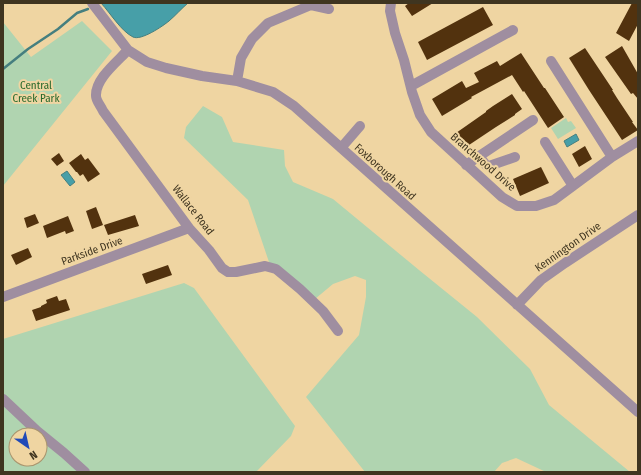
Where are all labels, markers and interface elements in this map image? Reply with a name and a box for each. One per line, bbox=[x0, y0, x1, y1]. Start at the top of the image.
park label: Central Creek Park bbox=[12, 79, 60, 105]
street label: Branchwood Drive bbox=[448, 130, 518, 194]
street label: Foxborough Road bbox=[352, 141, 418, 203]
street label: Wallace Road bbox=[170, 182, 216, 238]
street label: Kennington Drive bbox=[533, 219, 603, 275]
street label: Parkside Drive bbox=[60, 234, 124, 268]
north arrow bbox=[8, 427, 48, 467]
text: N bbox=[27, 448, 40, 462]

